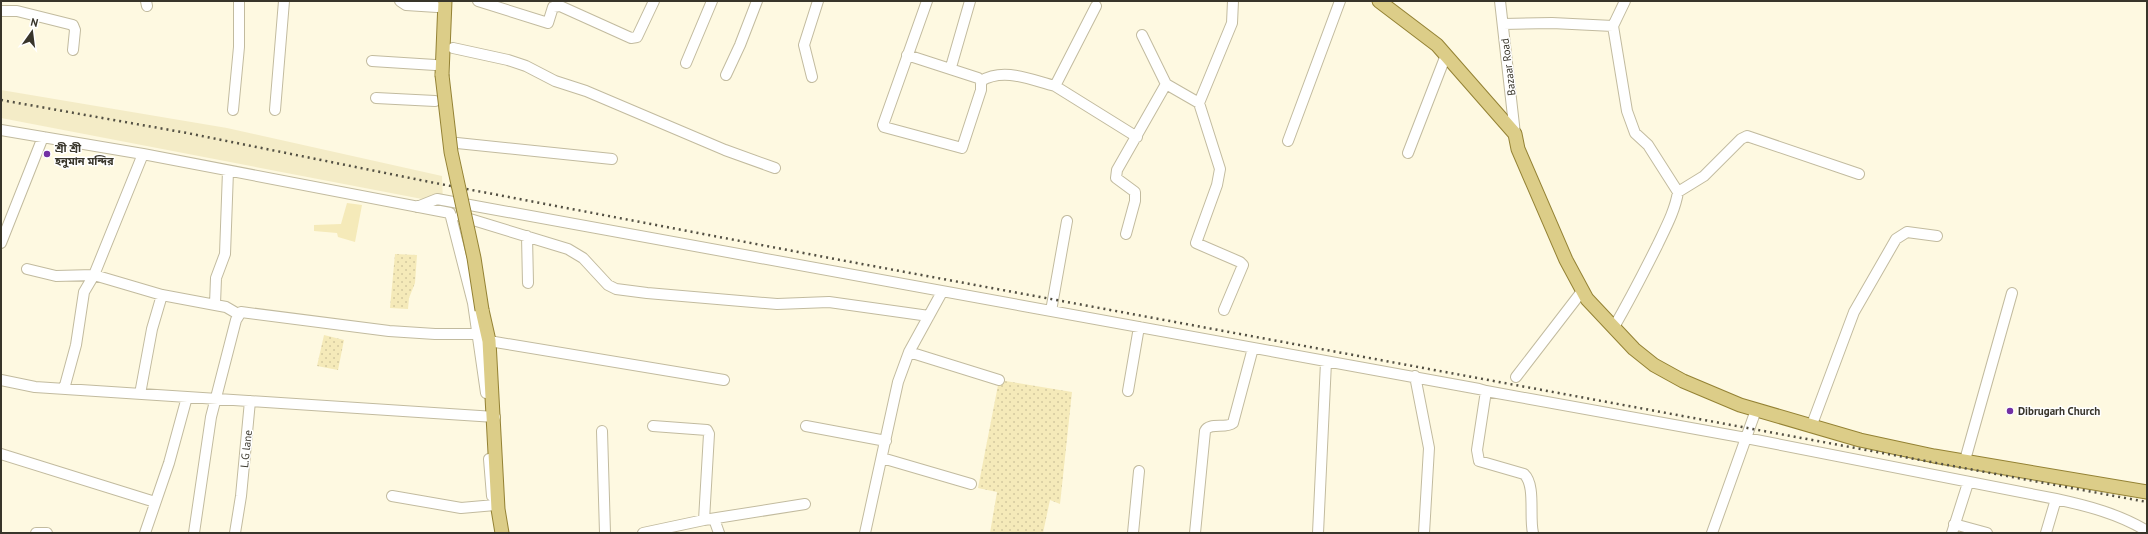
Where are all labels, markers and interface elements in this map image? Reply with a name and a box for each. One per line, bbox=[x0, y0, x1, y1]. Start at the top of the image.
north arrow bbox=[12, 12, 52, 52]
text: N bbox=[29, 15, 40, 30]
street label: Bazaar Road bbox=[1498, 37, 1518, 96]
place label: শ্রী শ্রী হনুমান মন্দির bbox=[54, 141, 114, 168]
marker: শ্রী শ্রী হনুমান মন্দির bbox=[42, 149, 52, 159]
place label: Dibrugarh Church bbox=[2018, 404, 2100, 418]
marker: Dibrugarh Church bbox=[2005, 406, 2015, 416]
street label: L.G lane bbox=[237, 429, 255, 469]

